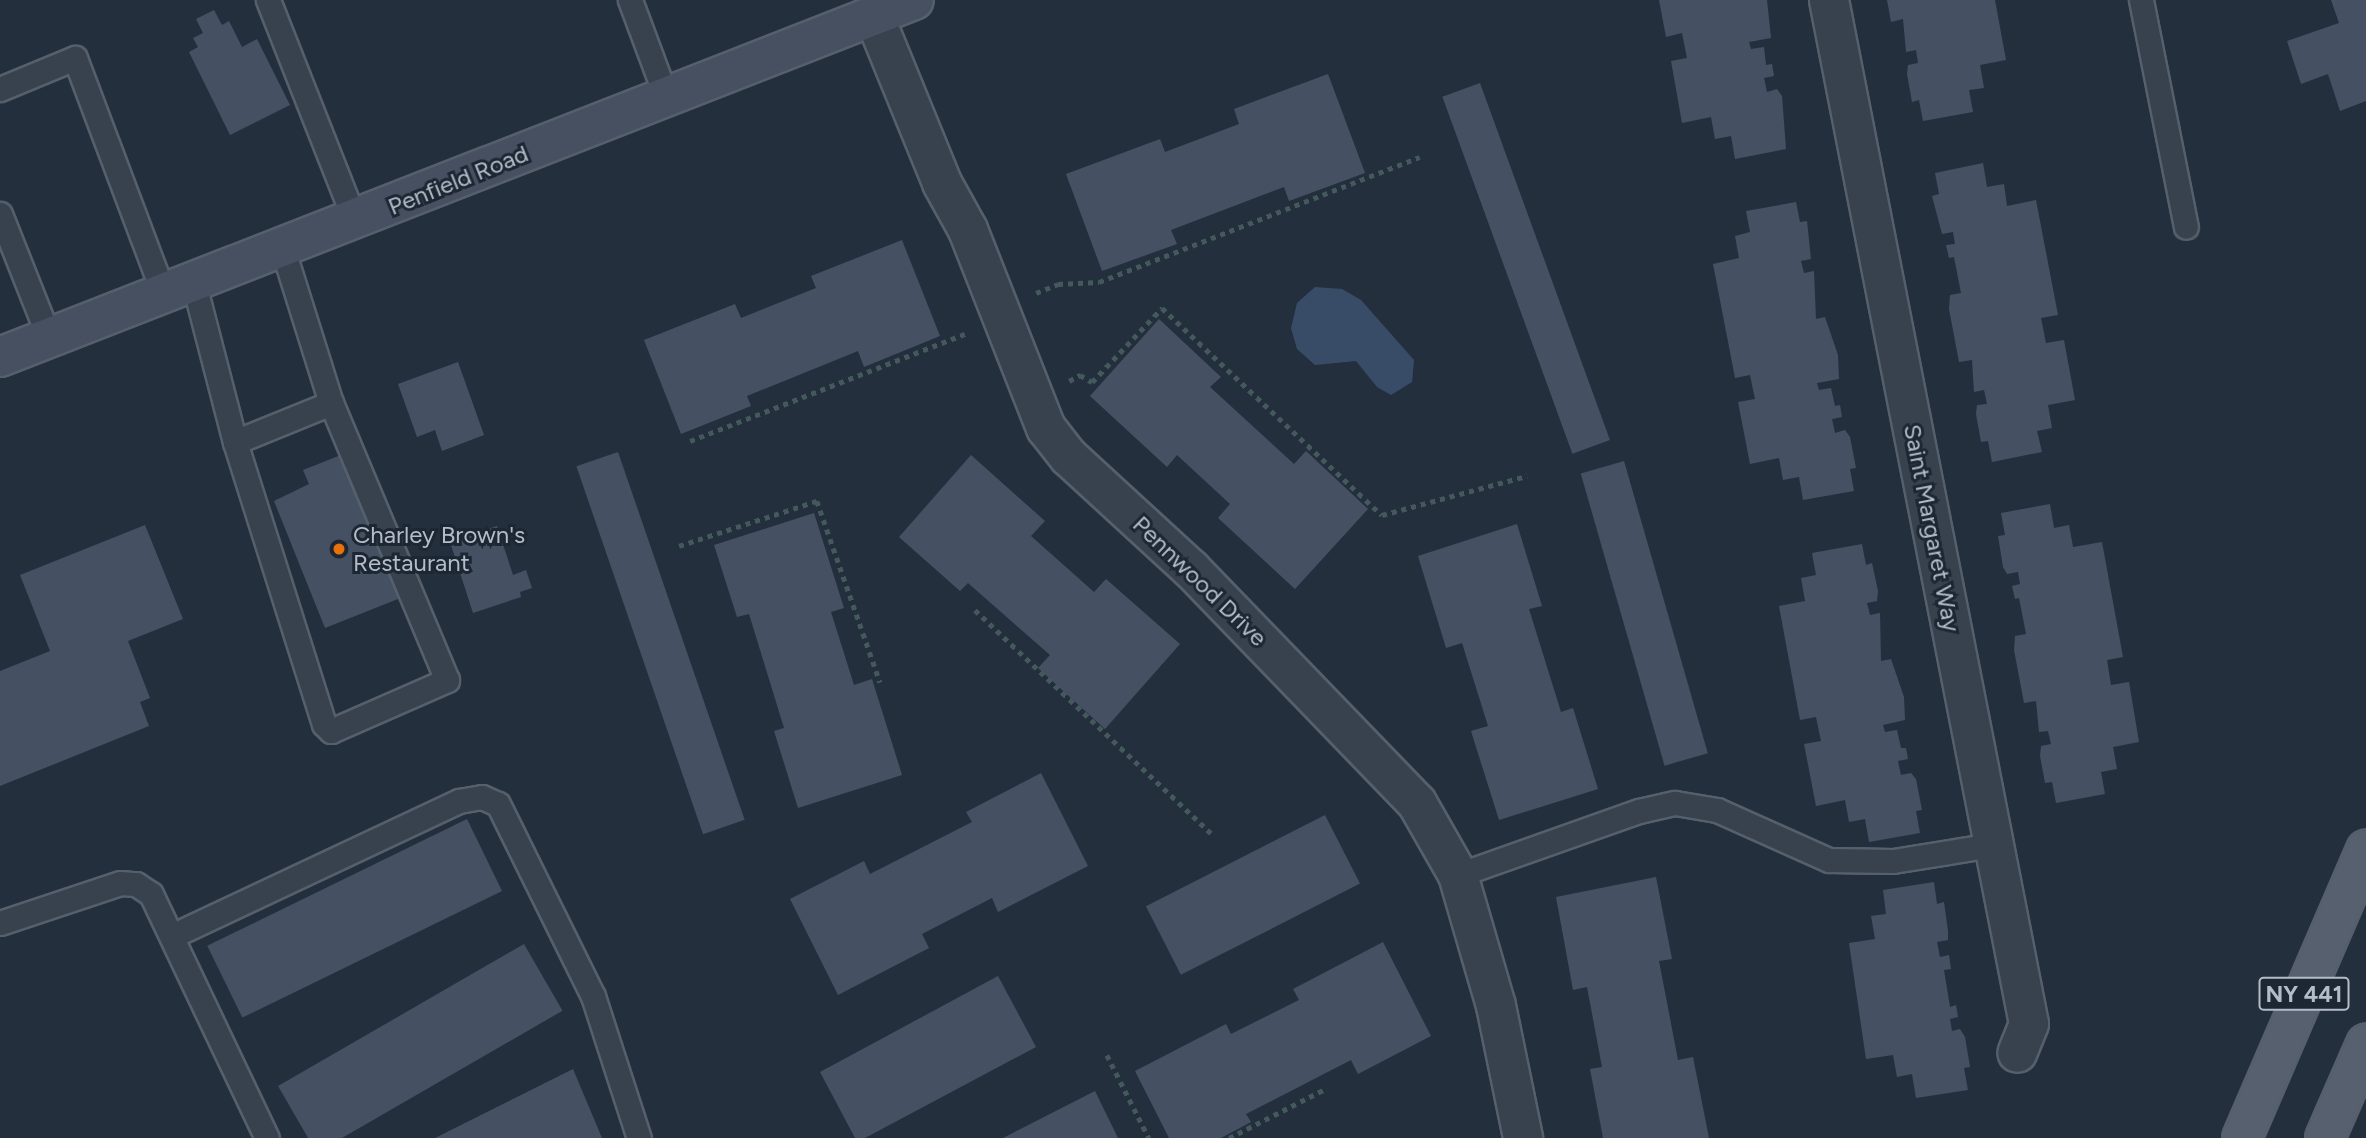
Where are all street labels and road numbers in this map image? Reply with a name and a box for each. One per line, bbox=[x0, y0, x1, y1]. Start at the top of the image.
street label: Penfield Road bbox=[384, 139, 532, 221]
street label: Saint Margaret Way bbox=[1898, 422, 1966, 634]
street label: Pennwood Drive bbox=[1127, 510, 1273, 652]
road number: NY 441 bbox=[2258, 974, 2350, 1014]

